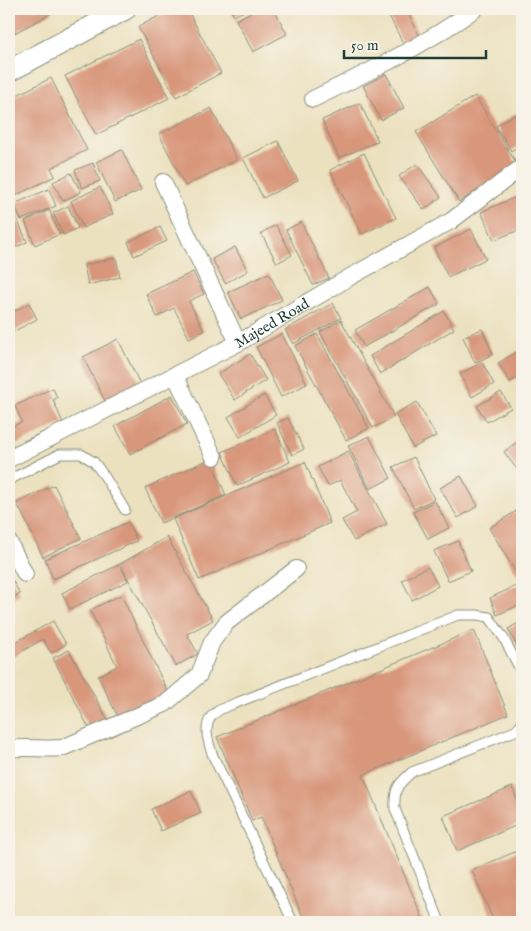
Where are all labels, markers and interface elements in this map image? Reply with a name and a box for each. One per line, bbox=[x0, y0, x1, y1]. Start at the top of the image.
scale bar bbox=[344, 28, 486, 60]
text: 50 m bbox=[351, 36, 379, 55]
street label: Majeed Road bbox=[231, 294, 314, 353]

